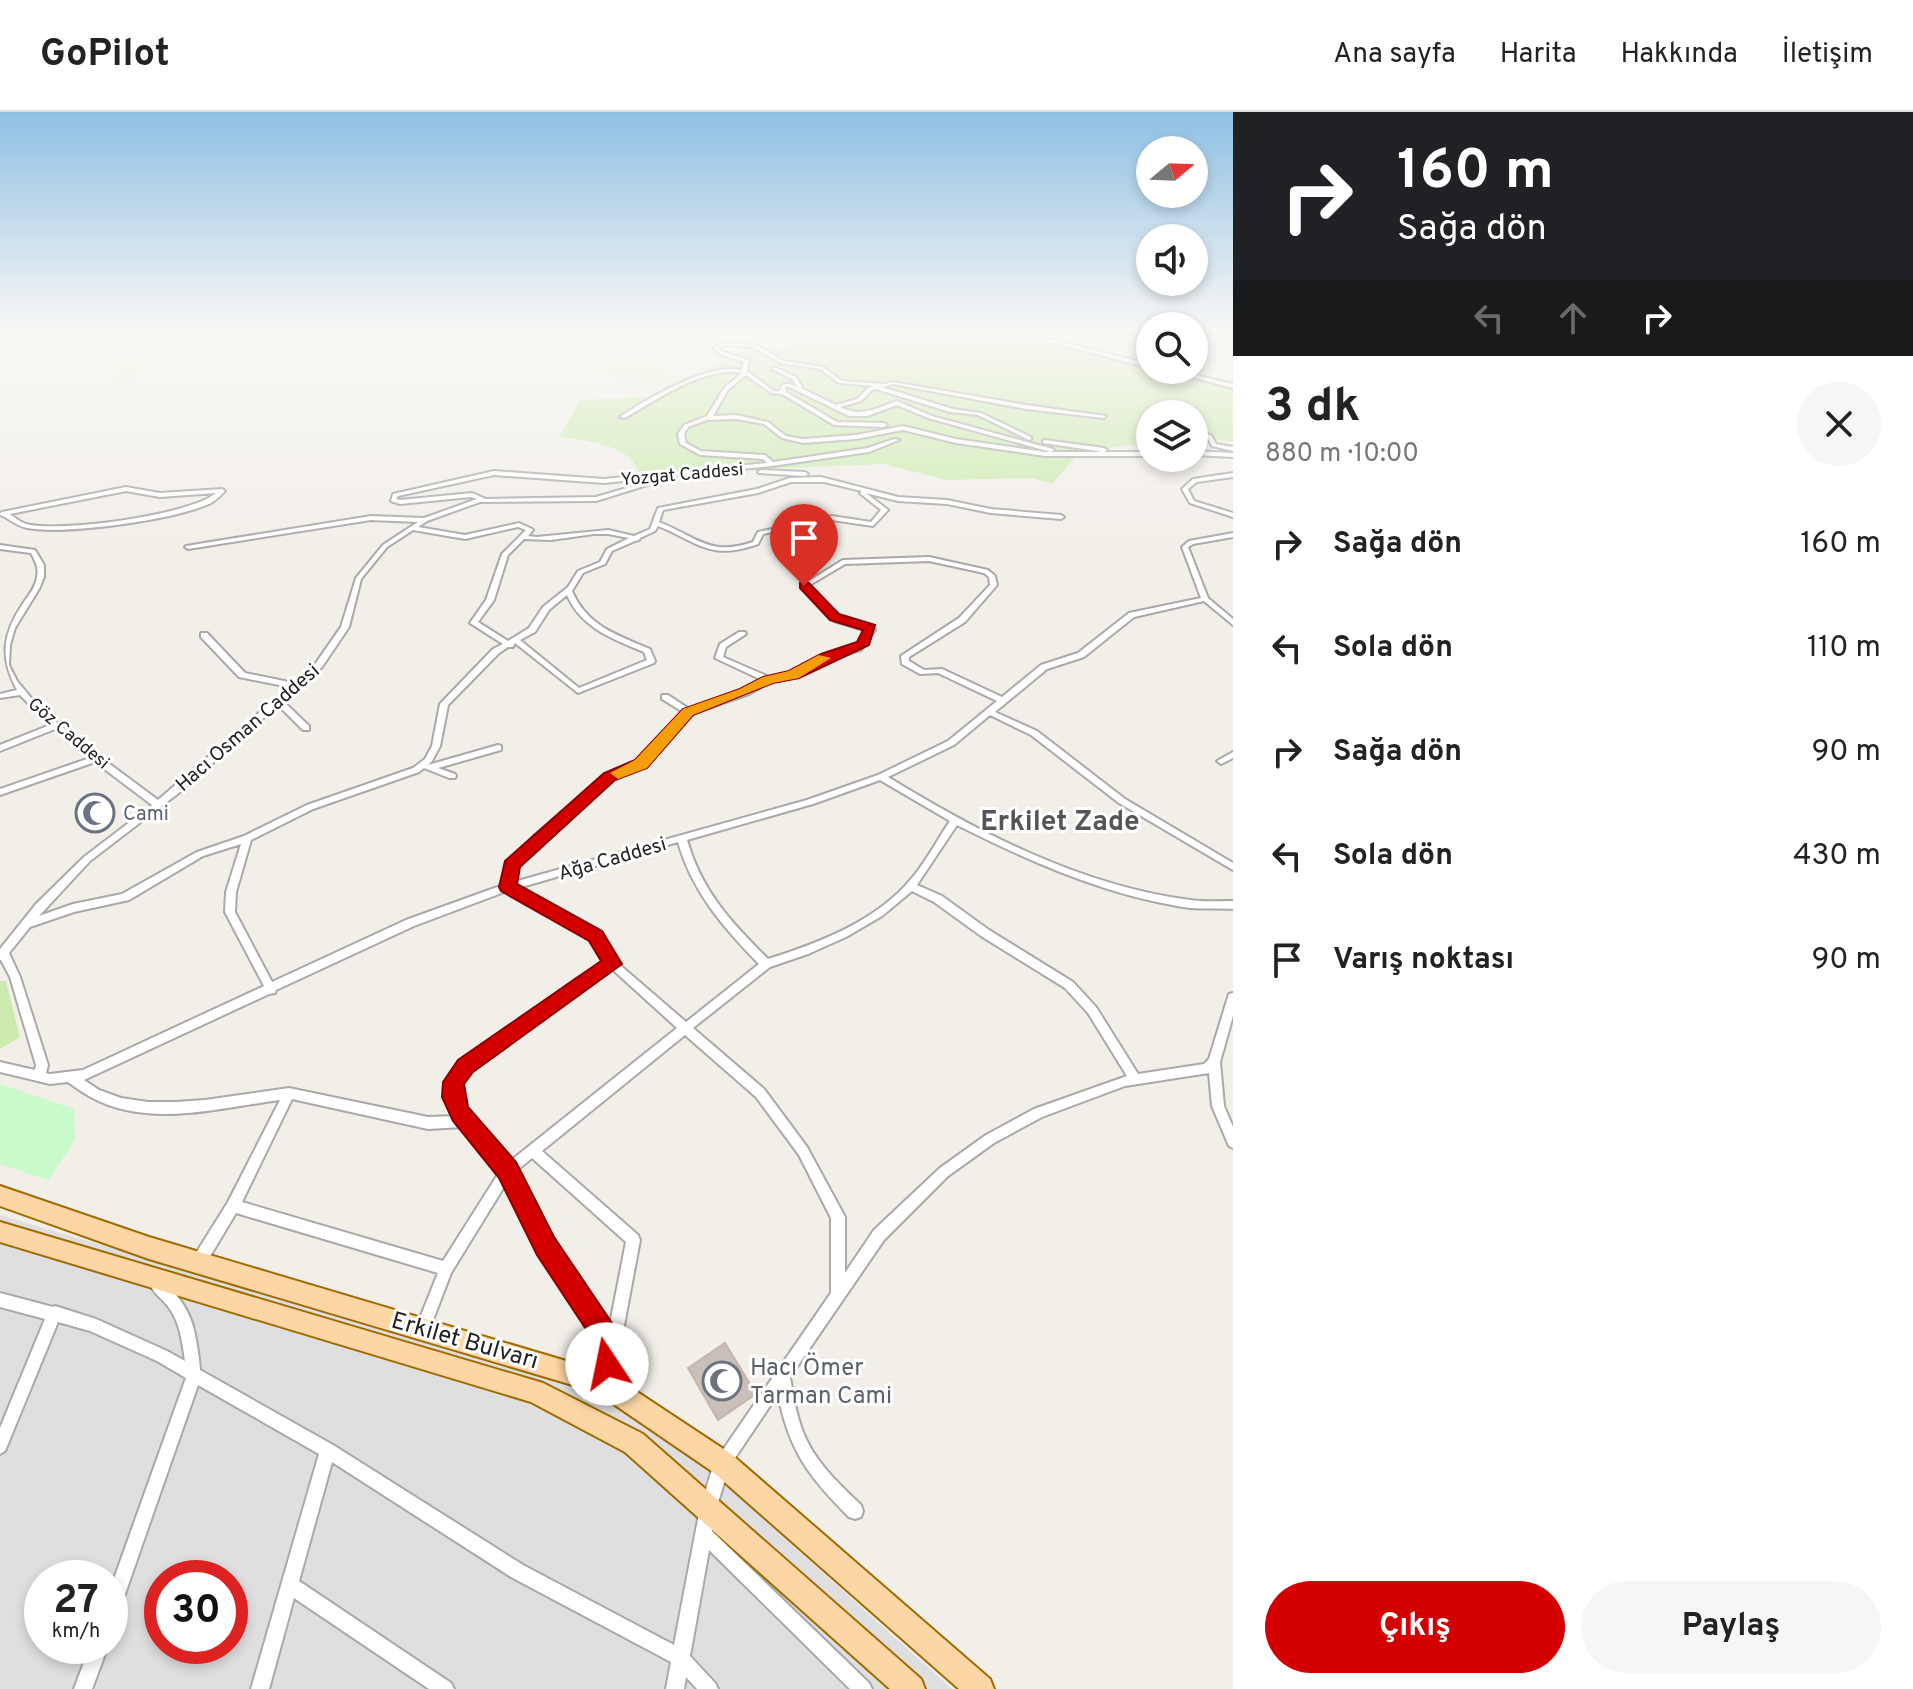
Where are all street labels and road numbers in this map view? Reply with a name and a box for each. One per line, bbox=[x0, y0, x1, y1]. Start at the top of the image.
street label: Yozgat Caddesi bbox=[620, 459, 745, 492]
street label: Hacı Osman Caddesi bbox=[171, 659, 326, 798]
street label: Göz Caddesi bbox=[22, 693, 114, 775]
street label: Ağa Caddesi bbox=[556, 832, 670, 888]
street label: Erkilet Bulvarı bbox=[387, 1307, 541, 1377]

